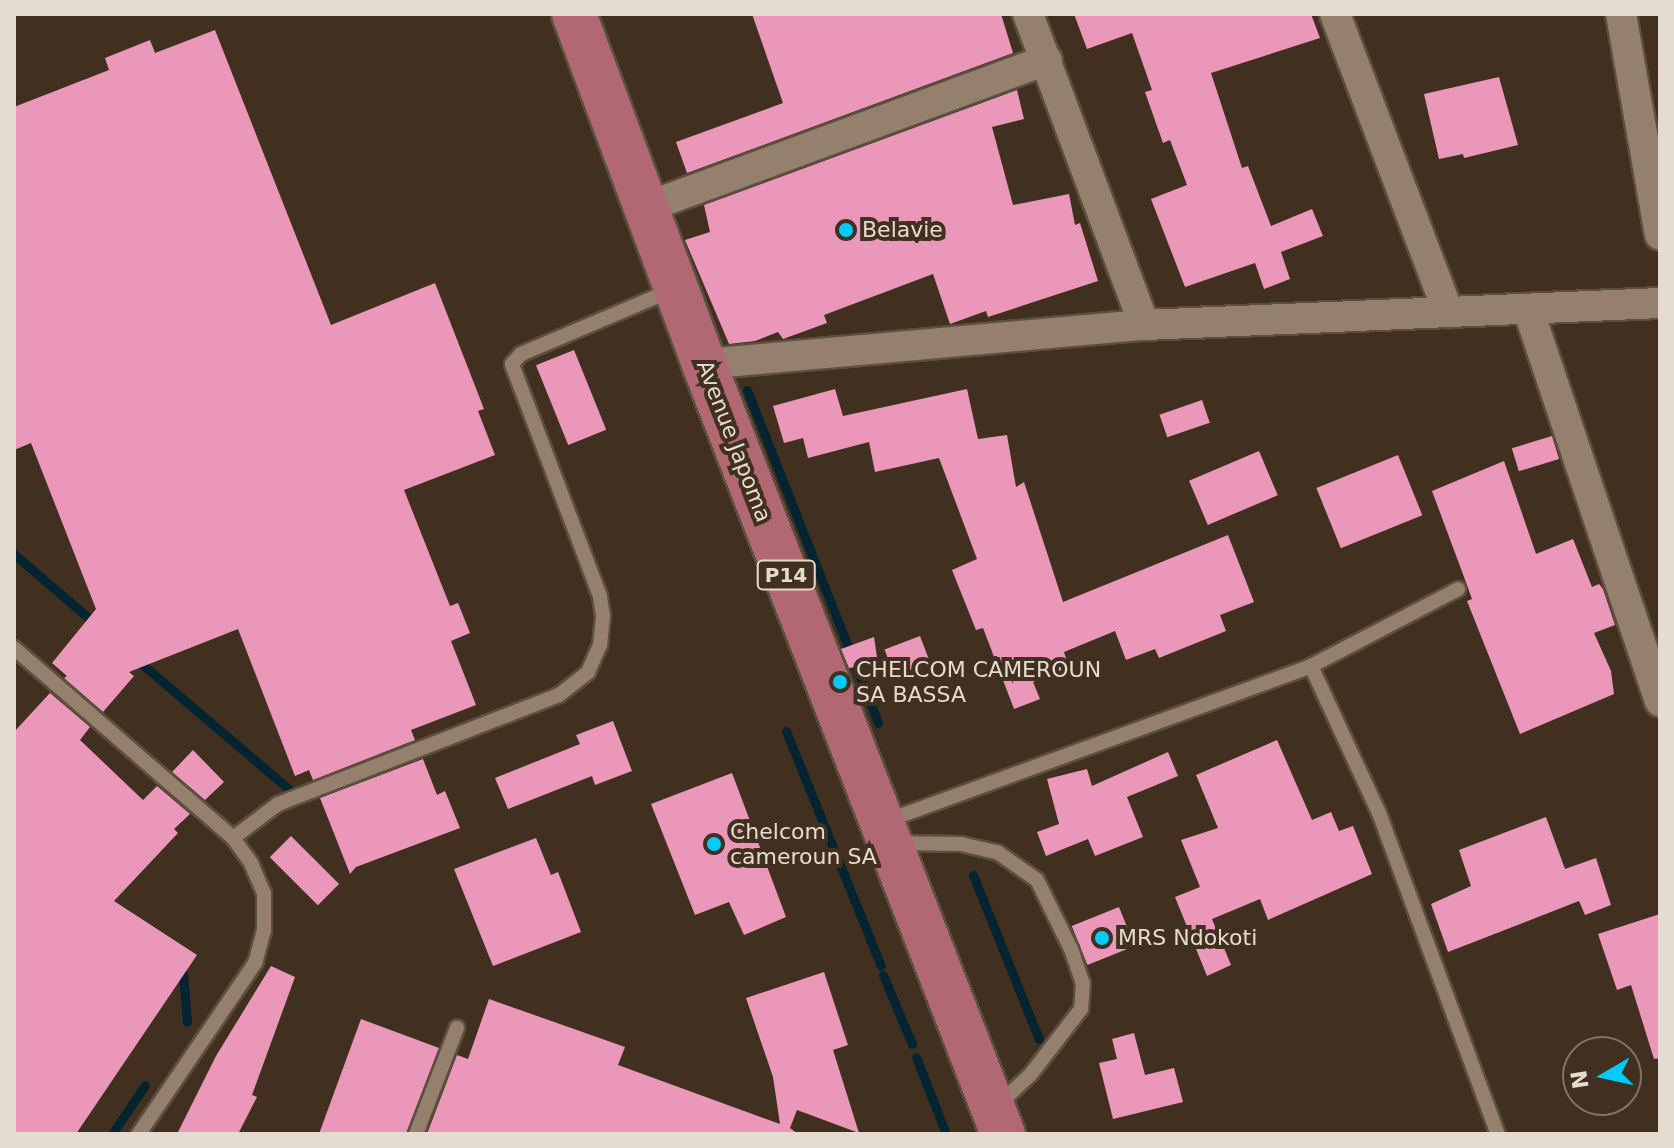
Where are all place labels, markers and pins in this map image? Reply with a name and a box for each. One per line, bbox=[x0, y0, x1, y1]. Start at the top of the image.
place label: Belavie bbox=[862, 217, 943, 243]
marker: Belavie bbox=[837, 221, 855, 239]
place label: CHELCOM CAMEROUN SA BASSA bbox=[856, 656, 1101, 708]
marker: CHELCOM CAMEROUN SA BASSA bbox=[831, 673, 849, 691]
place label: Chelcom cameroun SA bbox=[730, 818, 877, 870]
marker: Chelcom cameroun SA bbox=[705, 835, 723, 853]
place label: MRS Ndokoti bbox=[1118, 925, 1257, 951]
marker: MRS Ndokoti bbox=[1093, 929, 1111, 947]

